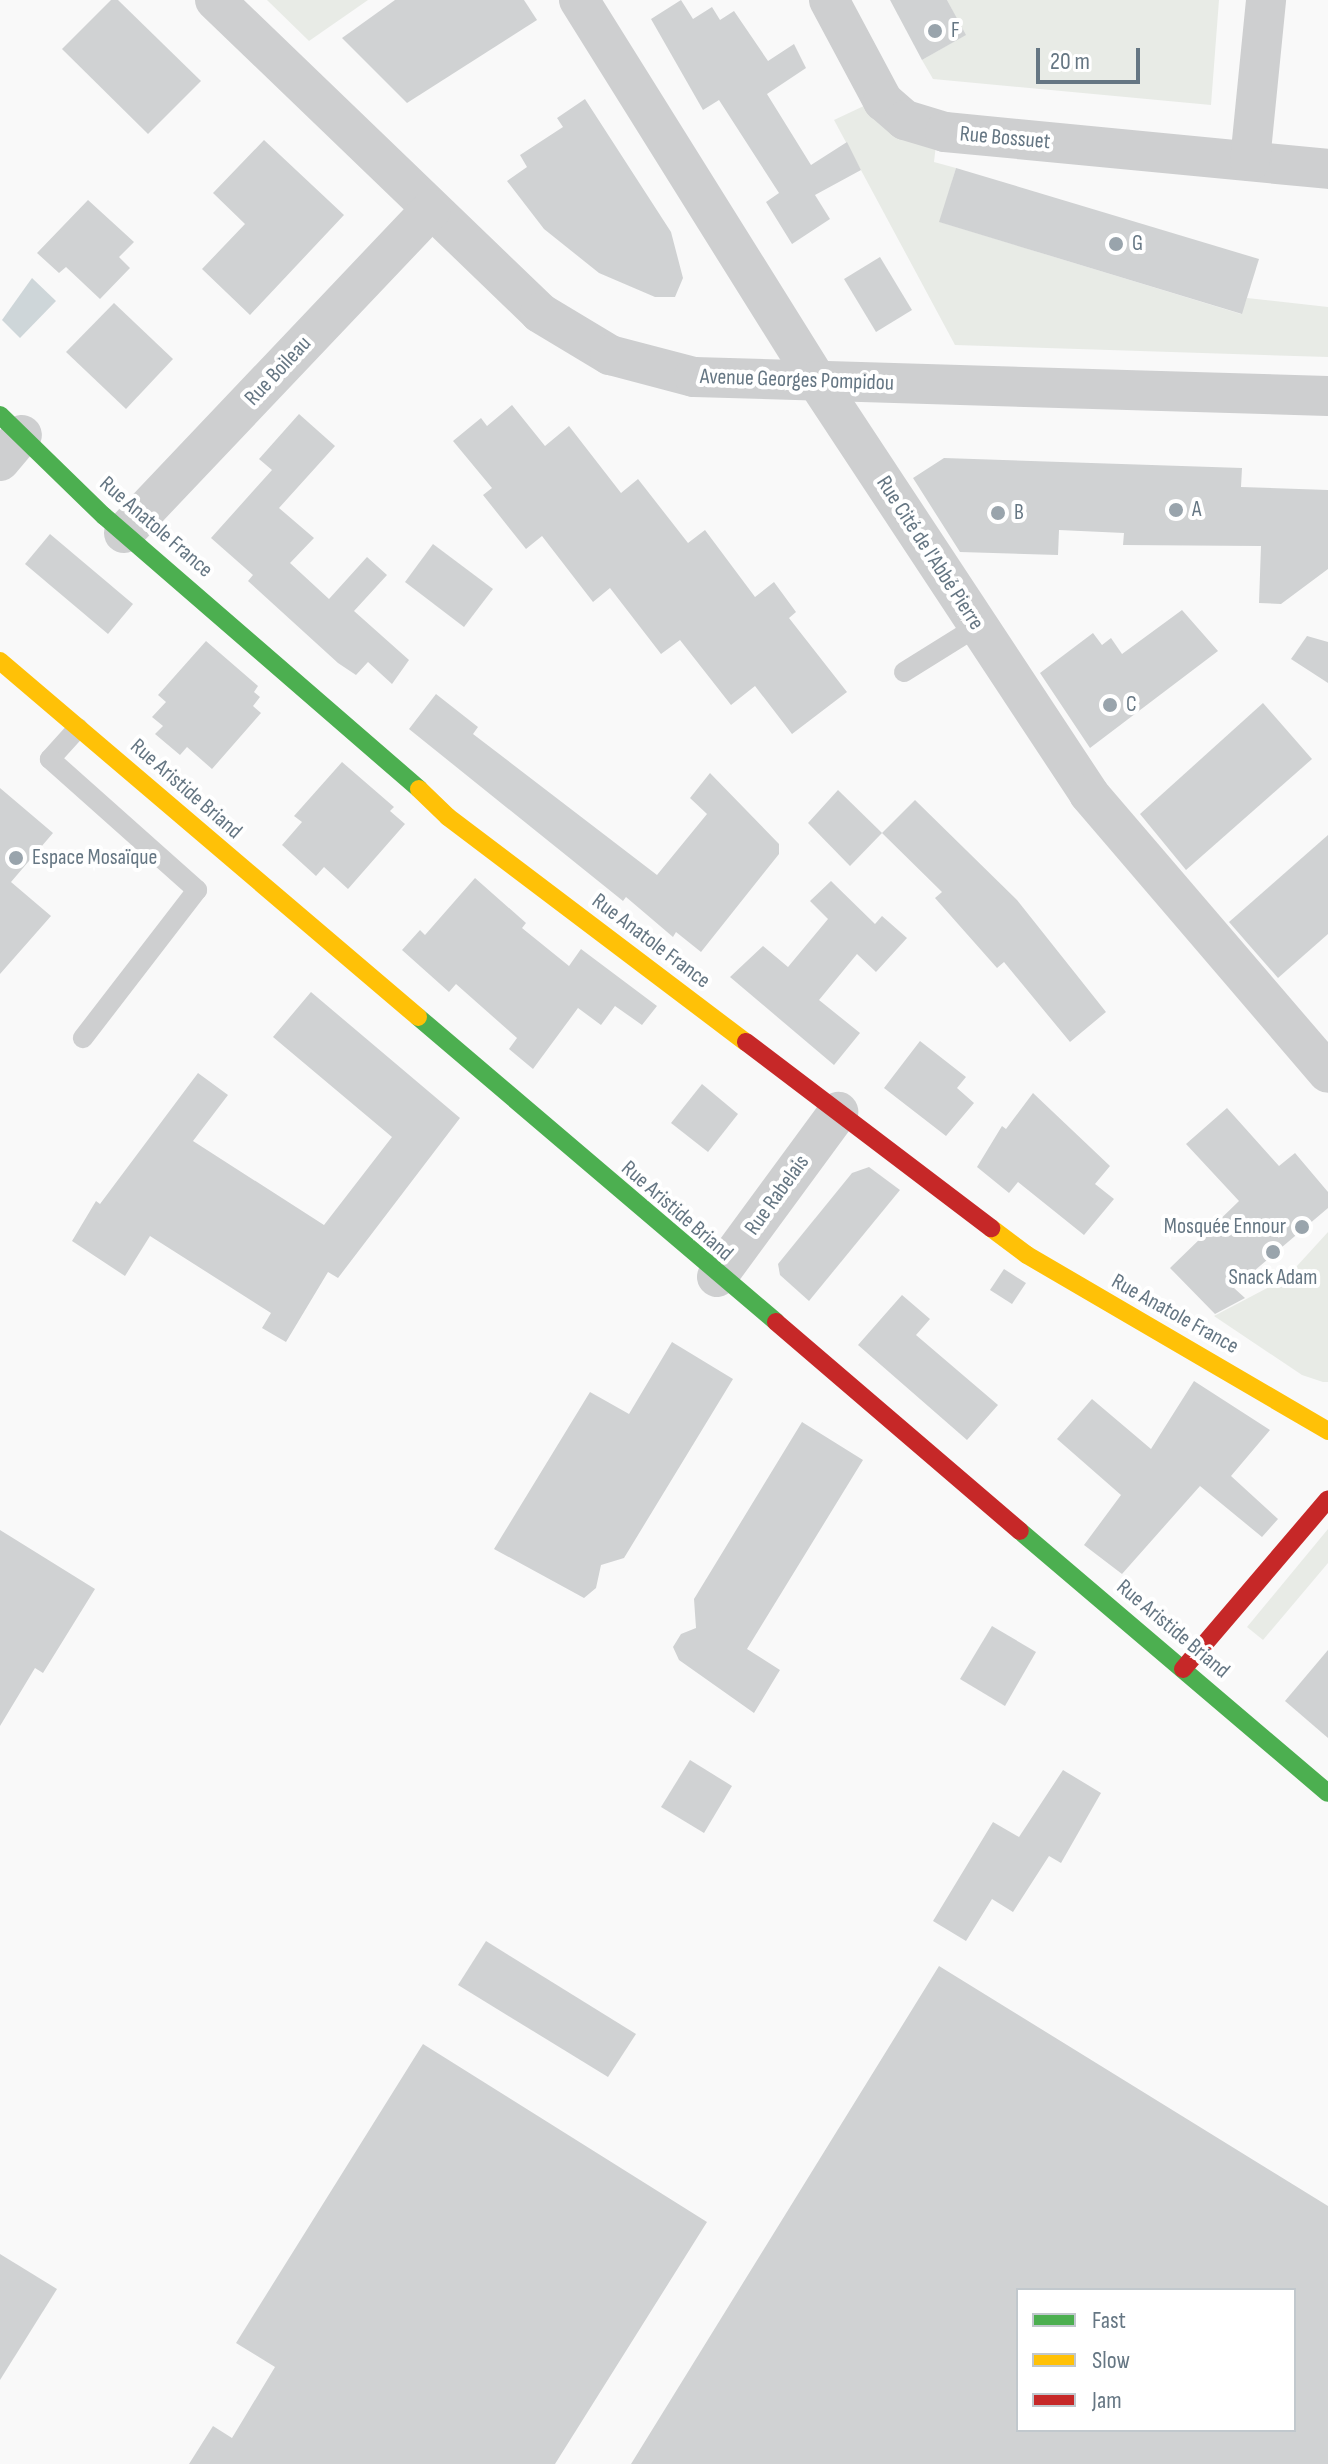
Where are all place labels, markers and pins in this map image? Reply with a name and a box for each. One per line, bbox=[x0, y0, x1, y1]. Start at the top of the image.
place label: F bbox=[951, 18, 960, 44]
marker: F bbox=[926, 22, 944, 40]
place label: G bbox=[1132, 231, 1143, 257]
marker: G bbox=[1107, 235, 1125, 253]
place label: A bbox=[1192, 497, 1201, 523]
place label: B bbox=[1014, 500, 1024, 526]
marker: A bbox=[1167, 501, 1185, 519]
marker: B bbox=[989, 504, 1007, 522]
place label: C bbox=[1126, 692, 1137, 718]
marker: C bbox=[1101, 696, 1119, 714]
place label: Espace Mosaïque bbox=[32, 845, 157, 871]
marker: Espace Mosaïque bbox=[7, 849, 25, 867]
place label: Mosquée Ennour bbox=[1164, 1214, 1286, 1240]
marker: Mosquée Ennour bbox=[1293, 1218, 1311, 1236]
marker: Snack Adam bbox=[1264, 1243, 1282, 1261]
place label: Snack Adam bbox=[1229, 1265, 1317, 1291]

